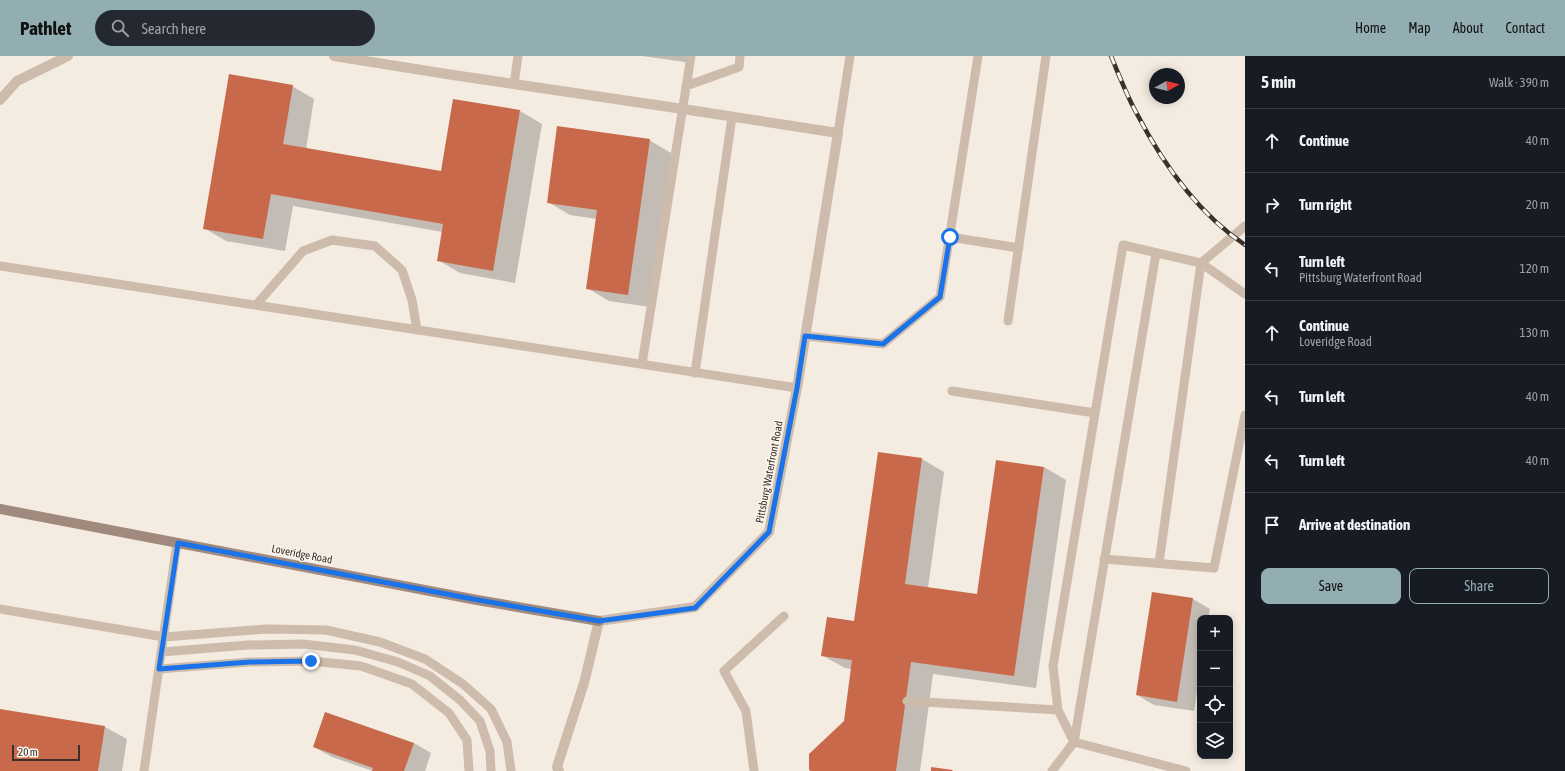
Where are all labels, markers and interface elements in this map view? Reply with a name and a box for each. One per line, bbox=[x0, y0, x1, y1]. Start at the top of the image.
search box bbox=[95, 10, 375, 46]
text: Pathlet bbox=[20, 17, 71, 39]
icon: search bbox=[109, 17, 131, 39]
text: Search here bbox=[141, 20, 206, 37]
text: Home bbox=[1355, 20, 1386, 36]
text: Map bbox=[1408, 20, 1431, 36]
text: About bbox=[1453, 20, 1484, 36]
text: Contact bbox=[1506, 20, 1545, 36]
north arrow bbox=[1149, 68, 1185, 104]
text: 5 min bbox=[1261, 72, 1296, 92]
text: Walk · 390 m bbox=[1489, 75, 1549, 90]
icon: ahead bbox=[1261, 130, 1283, 152]
text: Continue bbox=[1299, 132, 1349, 149]
text: 40 m bbox=[1526, 133, 1549, 148]
icon: right bbox=[1261, 194, 1283, 216]
text: Turn right bbox=[1299, 196, 1352, 213]
text: 20 m bbox=[1526, 197, 1549, 212]
route start bbox=[941, 228, 959, 246]
text: Turn left bbox=[1299, 253, 1345, 270]
icon: left bbox=[1261, 258, 1283, 280]
text: 120 m bbox=[1520, 261, 1549, 276]
text: Pittsburg Waterfront Road bbox=[1299, 270, 1422, 285]
text: Continue bbox=[1299, 317, 1349, 334]
icon: ahead bbox=[1261, 322, 1283, 344]
text: 130 m bbox=[1520, 325, 1549, 340]
text: Loveridge Road bbox=[1299, 334, 1372, 349]
icon: left bbox=[1261, 386, 1283, 408]
text: Turn left bbox=[1299, 388, 1345, 405]
text: 40 m bbox=[1526, 389, 1549, 404]
street label: Pittsburg Waterfront Road bbox=[753, 420, 785, 524]
icon: left bbox=[1261, 450, 1283, 472]
text: Turn left bbox=[1299, 452, 1345, 469]
text: 40 m bbox=[1526, 453, 1549, 468]
icon: arrive bbox=[1261, 514, 1283, 536]
text: Arrive at destination bbox=[1299, 516, 1410, 533]
street label: Loveridge Road bbox=[271, 542, 333, 566]
button: Save bbox=[1261, 568, 1401, 604]
button: Share bbox=[1409, 568, 1549, 604]
map controls bbox=[1197, 615, 1233, 759]
button: + bbox=[1197, 615, 1233, 651]
button: − bbox=[1197, 651, 1233, 687]
route end bbox=[302, 652, 320, 670]
button: locate bbox=[1197, 687, 1233, 723]
button: layers bbox=[1197, 723, 1233, 759]
scale bar bbox=[12, 743, 80, 762]
text: 20 m bbox=[18, 746, 38, 758]

